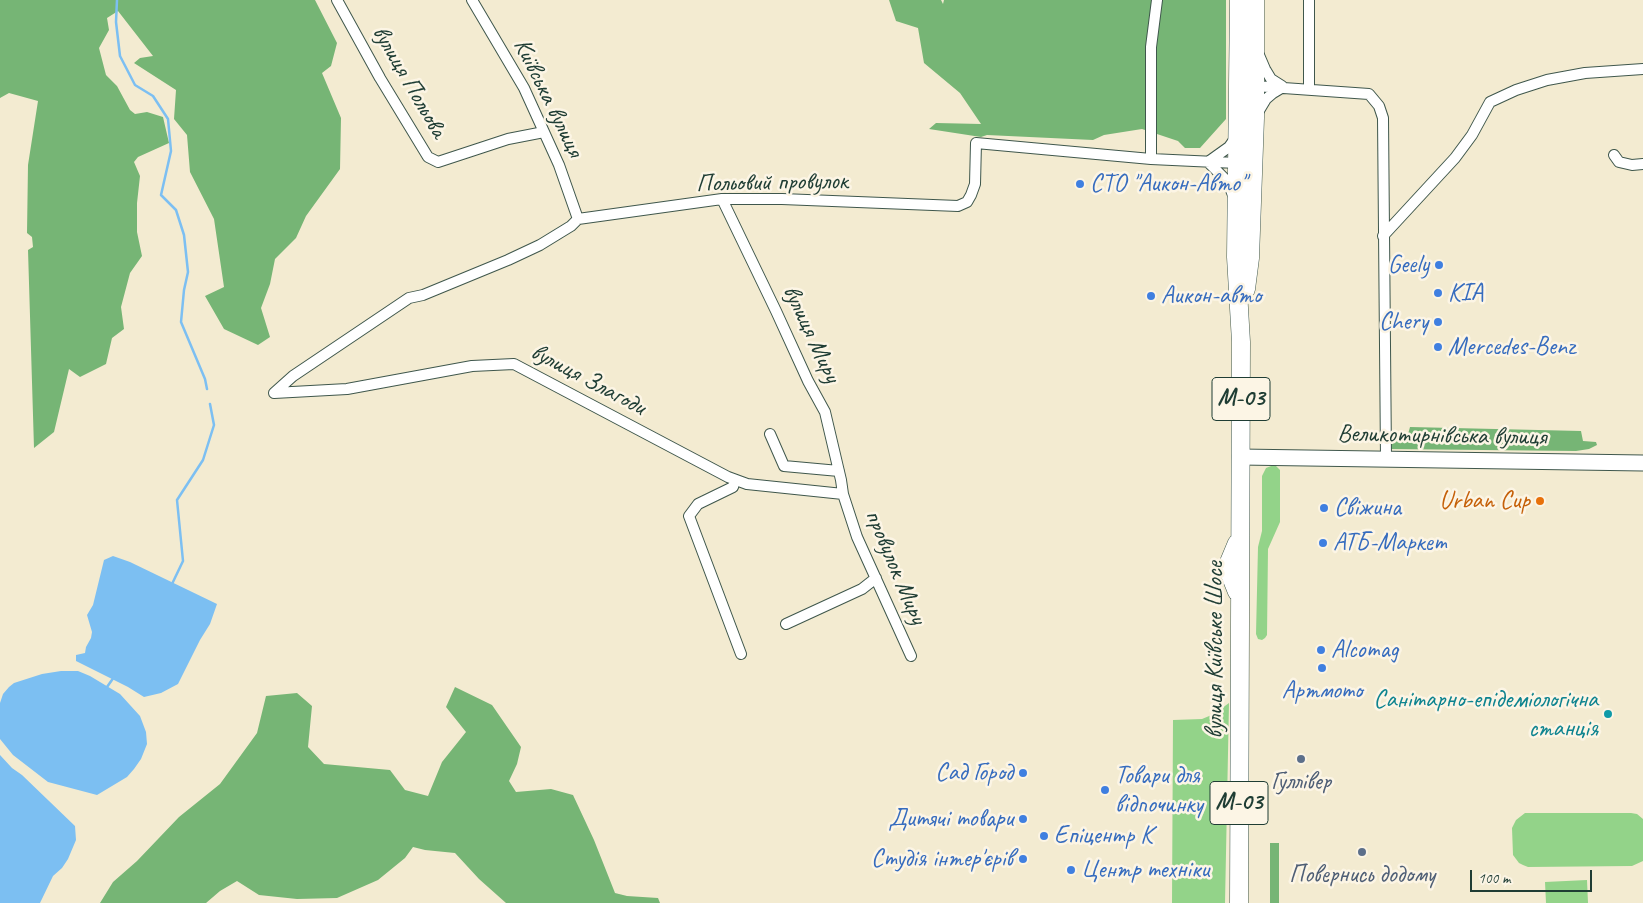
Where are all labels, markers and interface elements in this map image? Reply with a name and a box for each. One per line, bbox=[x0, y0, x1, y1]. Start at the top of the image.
street label: вулиця Польова bbox=[365, 21, 453, 143]
street label: Київська вулиця bbox=[506, 34, 590, 162]
street label: Польовий провулок bbox=[696, 167, 848, 199]
place label: СТО "Аикон-Авто" bbox=[1090, 169, 1246, 199]
marker: СТО "Аикон-Авто" bbox=[1074, 178, 1086, 190]
place label: Geely bbox=[1388, 250, 1429, 280]
marker: Geely bbox=[1433, 259, 1445, 271]
place label: KIA bbox=[1448, 278, 1483, 308]
street label: вулиця Миру bbox=[775, 281, 847, 387]
place label: Аикон-авто bbox=[1161, 281, 1261, 311]
marker: KIA bbox=[1432, 287, 1444, 299]
marker: Аикон-авто bbox=[1145, 290, 1157, 302]
place label: Chery bbox=[1379, 307, 1428, 337]
marker: Chery bbox=[1432, 316, 1444, 328]
place label: Mercedes-Benz bbox=[1448, 332, 1575, 362]
street label: вулиця Злагоди bbox=[526, 337, 650, 423]
marker: Mercedes-Benz bbox=[1432, 341, 1444, 353]
road number: М-03 bbox=[1212, 378, 1270, 420]
street label: Великотирнівська вулиця bbox=[1337, 419, 1547, 453]
place label: Urban Cup bbox=[1439, 486, 1530, 516]
place label: Свіжина bbox=[1334, 493, 1401, 523]
marker: Urban Cup bbox=[1534, 495, 1546, 507]
marker: Свіжина bbox=[1318, 502, 1330, 514]
street label: провулок Миру bbox=[857, 505, 933, 629]
place label: АТБ-Маркет bbox=[1333, 528, 1447, 558]
marker: АТБ-Маркет bbox=[1317, 537, 1329, 549]
street label: вулиця Київське Шосе bbox=[1200, 561, 1230, 739]
place label: Alcomag bbox=[1331, 635, 1398, 665]
marker: Alcomag bbox=[1315, 644, 1327, 656]
marker: Артмото bbox=[1316, 662, 1328, 674]
place label: Артмото bbox=[1282, 676, 1362, 706]
place label: Санітарно-епідеміологічна станція bbox=[1374, 685, 1598, 744]
marker: Санітарно-епідеміологічна станція bbox=[1602, 708, 1614, 720]
marker: Гуллівер bbox=[1295, 753, 1307, 765]
place label: Сад Город bbox=[935, 758, 1013, 788]
place label: Товари для відпочинку bbox=[1115, 761, 1203, 820]
marker: Сад Город bbox=[1017, 767, 1029, 779]
place label: Гуллівер bbox=[1271, 767, 1331, 797]
road number: М-03 bbox=[1210, 781, 1268, 824]
marker: Товари для відпочинку bbox=[1099, 784, 1111, 796]
place label: Дитячі товари bbox=[888, 804, 1013, 834]
marker: Дитячі товари bbox=[1017, 813, 1029, 825]
place label: Епіцентр К bbox=[1054, 821, 1153, 851]
marker: Епіцентр К bbox=[1038, 830, 1050, 842]
place label: Студія інтер'єрів bbox=[871, 844, 1013, 874]
marker: Повернись додому bbox=[1356, 846, 1368, 858]
marker: Студія інтер'єрів bbox=[1017, 853, 1029, 865]
place label: Центр техніки bbox=[1081, 855, 1209, 885]
place label: Повернись додому bbox=[1289, 860, 1435, 890]
scale bar bbox=[1473, 860, 1596, 892]
marker: Центр техніки bbox=[1065, 864, 1077, 876]
text: 100 m bbox=[1478, 869, 1510, 888]

